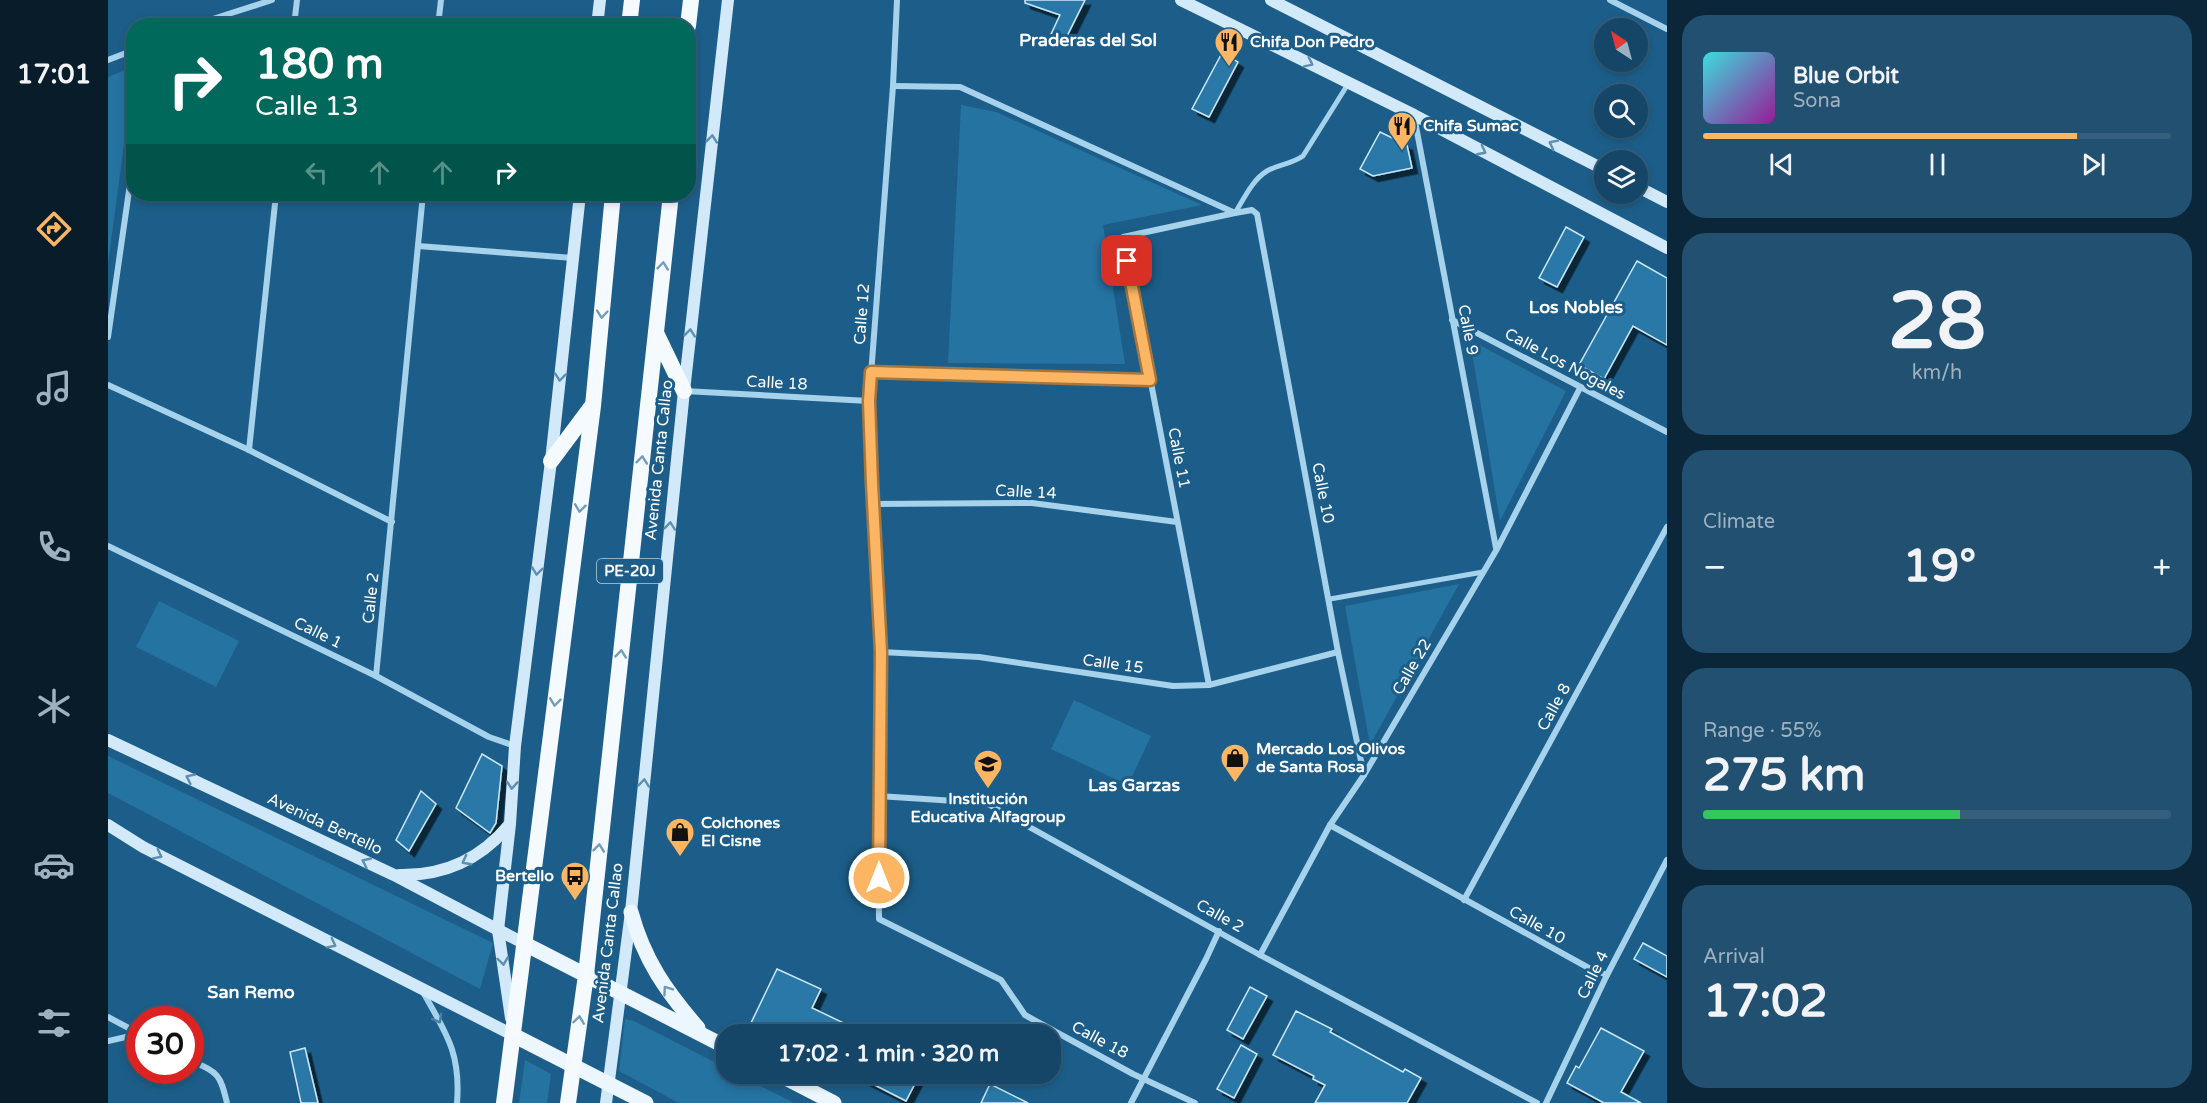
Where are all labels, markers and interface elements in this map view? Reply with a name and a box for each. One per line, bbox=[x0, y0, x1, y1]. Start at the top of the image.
north arrow bbox=[1594, 18, 1648, 72]
map controls bbox=[1594, 18, 1648, 204]
restaurant icon: Chifa Don Pedro bbox=[1213, 26, 1245, 68]
district label: Praderas del Sol bbox=[1019, 29, 1157, 51]
place label: Chifa Don Pedro bbox=[1250, 32, 1375, 52]
text: 180 m bbox=[255, 39, 384, 90]
icon: right bbox=[156, 42, 234, 120]
one-way arrow bbox=[1302, 56, 1313, 67]
text: 17:01 bbox=[17, 58, 91, 91]
text: Blue Orbit bbox=[1793, 63, 1899, 89]
button: search bbox=[1594, 84, 1648, 138]
text: Sona bbox=[1793, 89, 1841, 113]
text: Calle 13 bbox=[255, 90, 359, 123]
restaurant icon: Chifa Sumac bbox=[1386, 110, 1418, 152]
place label: Chifa Sumac bbox=[1423, 116, 1519, 136]
one-way arrow bbox=[706, 134, 718, 143]
one-way arrow bbox=[1548, 139, 1559, 151]
one-way arrow bbox=[1476, 144, 1487, 155]
icon: previous bbox=[1765, 148, 1798, 181]
icon: pause bbox=[1921, 148, 1954, 181]
icon: next bbox=[2077, 148, 2110, 181]
button: layers bbox=[1594, 150, 1648, 204]
icon: left bbox=[300, 156, 333, 189]
icon: ahead bbox=[363, 156, 396, 189]
icon: ahead bbox=[426, 156, 459, 189]
icon: right bbox=[489, 156, 522, 189]
icon: directions bbox=[33, 208, 75, 250]
pin bbox=[1101, 235, 1152, 286]
icon: arrive bbox=[1110, 244, 1143, 277]
one-way arrow bbox=[656, 262, 669, 271]
text: 28 bbox=[1888, 275, 1986, 369]
street label: Calle 12 bbox=[850, 283, 874, 345]
district label: Los Nobles bbox=[1529, 296, 1624, 318]
street label: Calle 9 bbox=[1453, 303, 1483, 357]
one-way arrow bbox=[596, 310, 609, 319]
street label: Calle Los Nogales bbox=[1501, 324, 1629, 404]
one-way arrow bbox=[684, 328, 696, 337]
text: km/h bbox=[1912, 361, 1962, 385]
icon: music bbox=[33, 367, 75, 409]
street label: Calle 18 bbox=[746, 371, 808, 395]
one-way arrow bbox=[555, 372, 567, 381]
street label: Avenida Canta Callao bbox=[641, 379, 677, 541]
street label: Calle 11 bbox=[1163, 426, 1195, 490]
one-way arrow bbox=[635, 456, 648, 465]
street label: Calle 10 bbox=[1307, 461, 1339, 525]
street label: Calle 14 bbox=[995, 480, 1057, 504]
one-way arrow bbox=[574, 504, 587, 513]
text: Climate bbox=[1703, 510, 1775, 534]
one-way arrow bbox=[663, 521, 676, 530]
icon: phone bbox=[33, 526, 75, 568]
text: 19° bbox=[1903, 540, 1976, 594]
text: − bbox=[1703, 548, 1727, 587]
text: + bbox=[2152, 548, 2171, 587]
road number: PE-20J bbox=[597, 559, 663, 583]
one-way arrow bbox=[531, 566, 544, 575]
street label: Calle 2 bbox=[358, 571, 384, 625]
street label: Calle 1 bbox=[291, 613, 345, 653]
street label: Calle 22 bbox=[1388, 635, 1436, 699]
one-way arrow bbox=[614, 650, 627, 659]
street label: Calle 15 bbox=[1081, 650, 1145, 678]
street label: Calle 8 bbox=[1533, 680, 1575, 734]
icon: climate bbox=[33, 685, 75, 727]
one-way arrow bbox=[550, 697, 562, 706]
text: Range · 55% bbox=[1703, 719, 1822, 743]
place label: Mercado Los Olivos de Santa Rosa bbox=[1256, 739, 1405, 777]
shop icon: Mercado Los Olivos de Santa Rosa bbox=[1219, 742, 1251, 784]
school or university icon: Institución Educativa Alfagroup bbox=[972, 748, 1004, 790]
text: 275 km bbox=[1703, 749, 1865, 803]
one-way arrow bbox=[186, 774, 197, 786]
district label: Las Garzas bbox=[1088, 774, 1180, 796]
one-way arrow bbox=[637, 778, 650, 787]
one-way arrow bbox=[506, 781, 519, 790]
street label: Avenida Bertello bbox=[264, 789, 386, 859]
place label: Institución Educativa Alfagroup bbox=[910, 789, 1066, 827]
place label: Colchones El Cisne bbox=[701, 813, 780, 851]
shop icon: Colchones El Cisne bbox=[664, 816, 696, 858]
one-way arrow bbox=[593, 843, 605, 853]
icon: car bbox=[33, 844, 75, 886]
position arrow bbox=[847, 846, 911, 910]
one-way arrow bbox=[152, 848, 162, 859]
one-way arrow bbox=[461, 854, 472, 865]
one-way arrow bbox=[362, 857, 373, 869]
bus stop icon: Bertello bbox=[559, 860, 591, 902]
street label: Avenida Canta Callao bbox=[588, 862, 628, 1024]
place label: Bertello bbox=[495, 866, 554, 886]
street label: Calle 2 bbox=[1193, 895, 1247, 937]
street label: Calle 10 bbox=[1505, 901, 1569, 949]
one-way arrow bbox=[325, 937, 336, 948]
text: Arrival bbox=[1703, 945, 1765, 969]
street label: Calle 4 bbox=[1573, 948, 1613, 1002]
one-way arrow bbox=[496, 957, 508, 966]
text: 17:02 bbox=[1703, 975, 1828, 1029]
district label: San Remo bbox=[207, 981, 295, 1003]
one-way arrow bbox=[663, 985, 674, 996]
icon: filters bbox=[33, 1002, 75, 1044]
speed limit sign: 30 bbox=[126, 1006, 204, 1084]
one-way arrow bbox=[431, 1013, 443, 1023]
one-way arrow bbox=[573, 1016, 585, 1025]
street label: Calle 18 bbox=[1068, 1017, 1132, 1063]
text: 17:02 · 1 min · 320 m bbox=[778, 1041, 999, 1067]

